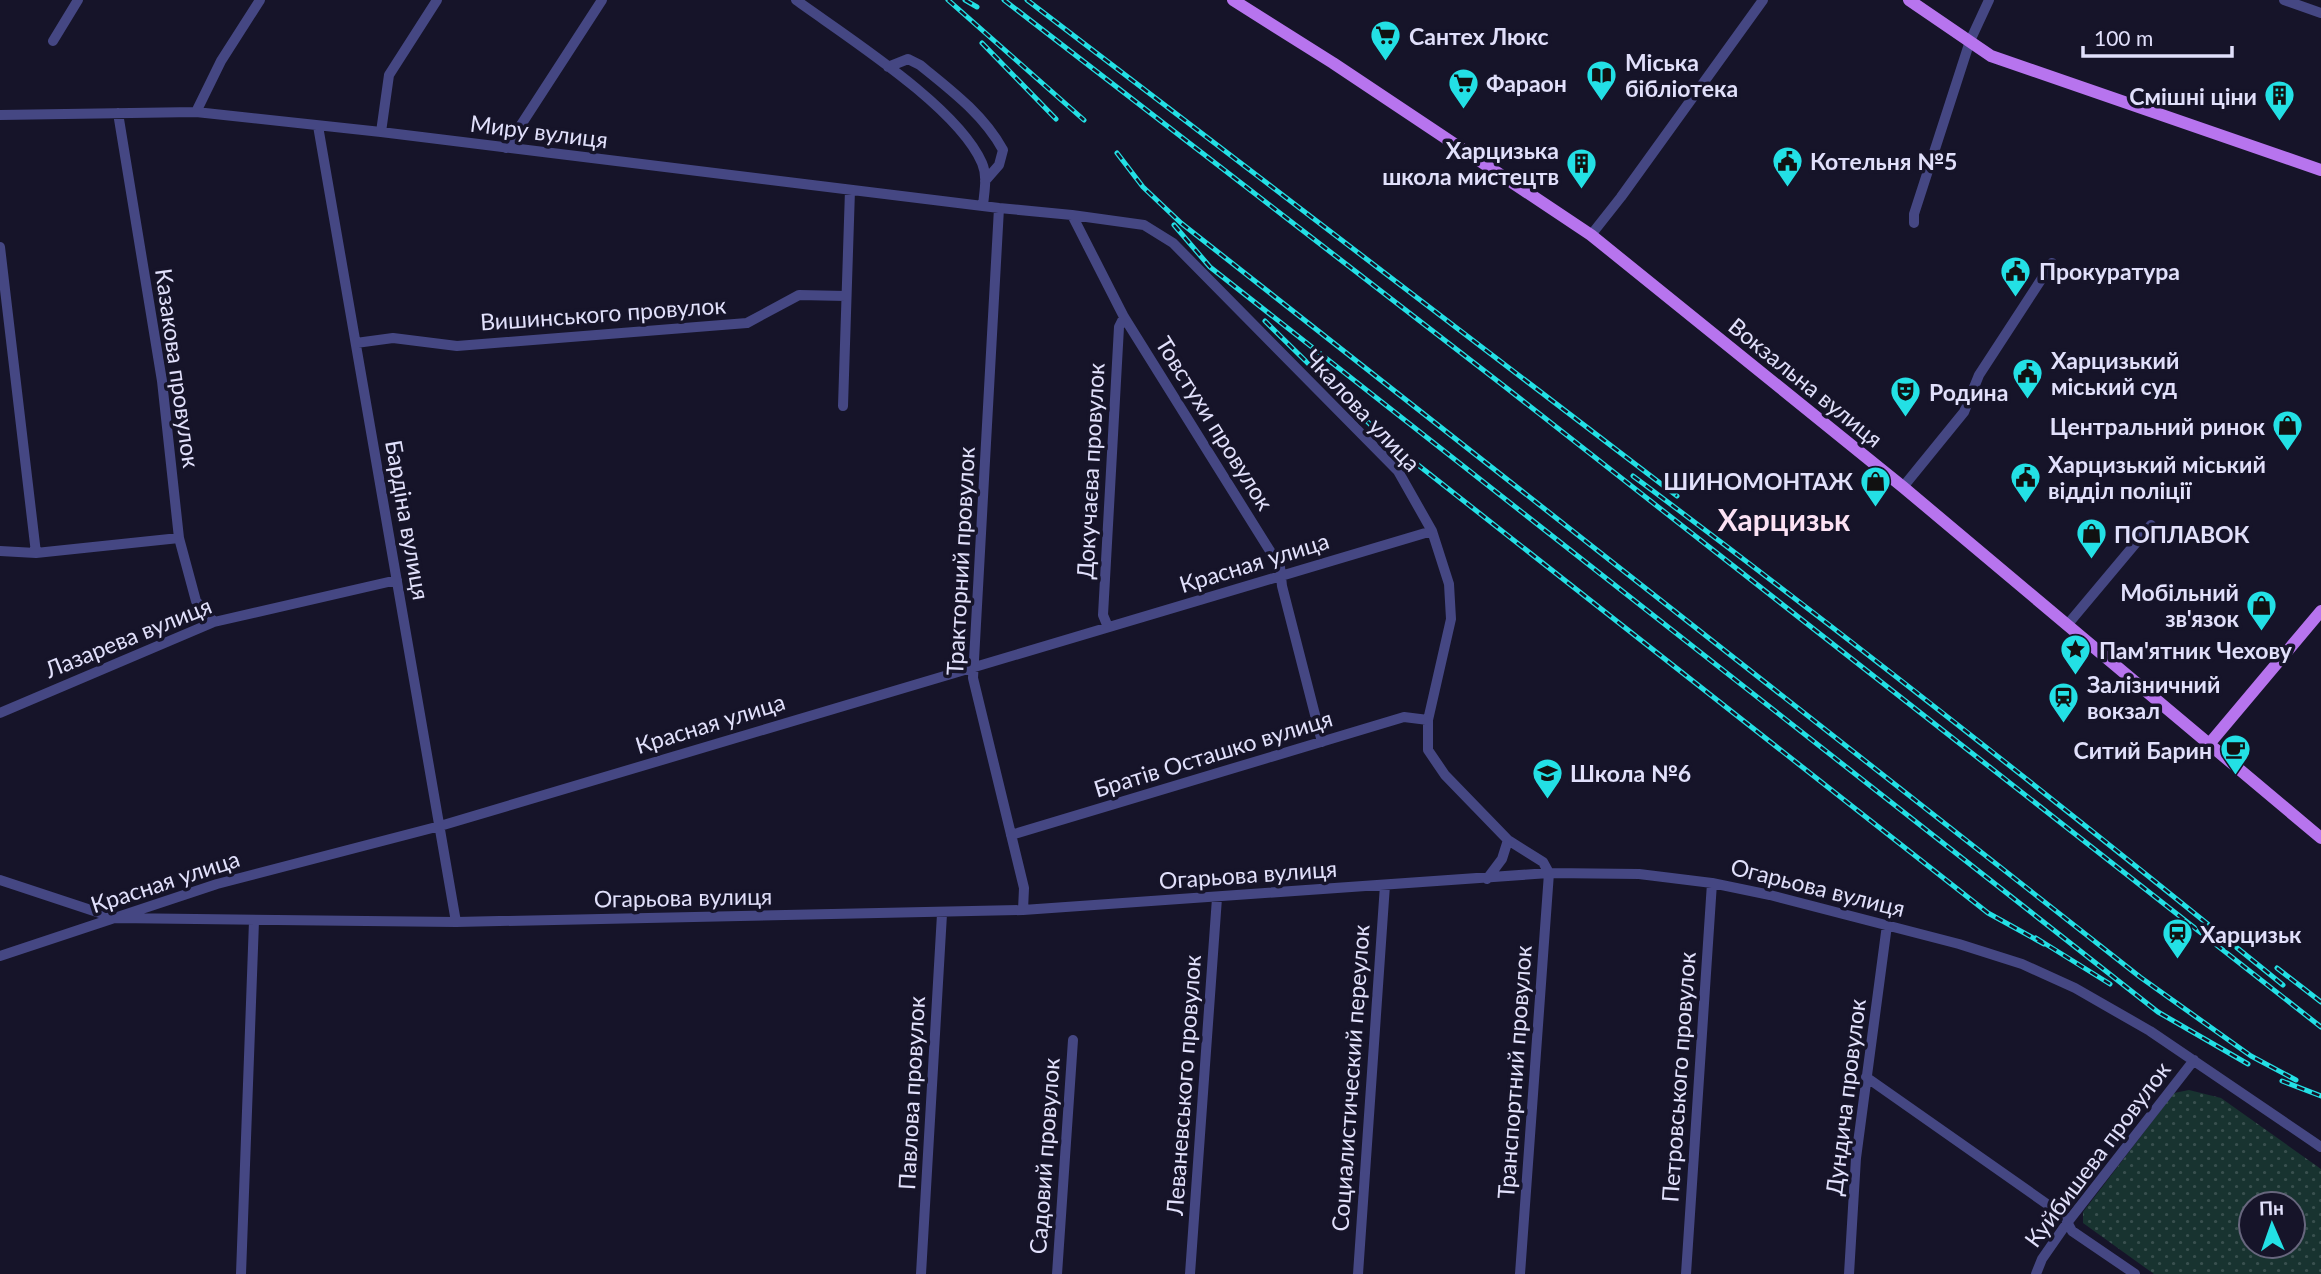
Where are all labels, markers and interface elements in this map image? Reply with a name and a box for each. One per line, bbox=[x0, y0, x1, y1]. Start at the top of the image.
scale bar bbox=[2083, 14, 2232, 58]
supermarket icon: Сантех Люкс bbox=[1369, 19, 1403, 63]
place label: Сантех Люкс bbox=[1409, 22, 1549, 50]
text: 100 m bbox=[2094, 25, 2153, 50]
place label: Міська бібліотека bbox=[1625, 48, 1738, 102]
library icon: Міська бібліотека bbox=[1585, 58, 1619, 102]
supermarket icon: Фараон bbox=[1446, 66, 1480, 110]
place label: Фараон bbox=[1486, 69, 1567, 97]
building icon: Смішні ціни bbox=[2263, 79, 2297, 123]
place label: Смішні ціни bbox=[2129, 82, 2257, 110]
street label: Миру вулиця bbox=[469, 109, 609, 153]
place label: Харцизька школа мистецтв bbox=[1382, 136, 1559, 190]
public building icon: Котельня №5 bbox=[1770, 144, 1804, 188]
building icon: Харцизька школа мистецтв bbox=[1565, 146, 1599, 190]
place label: Котельня №5 bbox=[1810, 147, 1957, 175]
public building icon: Прокуратура bbox=[1999, 254, 2033, 298]
place label: Прокуратура bbox=[2039, 257, 2180, 285]
street label: Казакова провулок bbox=[150, 267, 206, 469]
street label: Вишинського провулок bbox=[479, 290, 727, 336]
street label: Вокзальна вулиця bbox=[1723, 311, 1889, 453]
street label: Товстухи провулок bbox=[1150, 331, 1280, 515]
street label: Чкалова улица bbox=[1299, 343, 1427, 477]
place label: Харцизький міський суд bbox=[2051, 346, 2179, 400]
public building icon: Харцизький міський суд bbox=[2011, 356, 2045, 400]
street label: Докучаєва провулок bbox=[1070, 362, 1110, 580]
theatre icon: Родина bbox=[1889, 375, 1923, 419]
place label: Родина bbox=[1929, 378, 2008, 406]
shop icon: Центральний ринок bbox=[2271, 409, 2305, 453]
place label: Центральний ринок bbox=[2050, 412, 2265, 440]
street label: Бардіна вулиця bbox=[380, 438, 436, 602]
street label: Тракторний провулок bbox=[940, 446, 980, 676]
place label: Харцизький міський відділ поліції bbox=[2048, 450, 2266, 504]
public building icon: Харцизький міський відділ поліції bbox=[2008, 460, 2042, 504]
shop icon: ШИНОМОНТАЖ bbox=[1859, 464, 1893, 508]
place label: ШИНОМОНТАЖ bbox=[1663, 467, 1853, 495]
district label: Харцизьк bbox=[1718, 501, 1851, 537]
shop icon: ПОПЛАВОК bbox=[2074, 517, 2108, 561]
place label: ПОПЛАВОК bbox=[2114, 520, 2250, 548]
street label: Красная улица bbox=[1176, 526, 1332, 598]
place label: Мобільний зв'язок bbox=[2120, 578, 2240, 632]
shop icon: Мобільний зв'язок bbox=[2245, 588, 2279, 632]
street label: Лазарева вулиця bbox=[40, 591, 215, 684]
place icon: Пам'ятник Чехову bbox=[2059, 633, 2093, 677]
place label: Пам'ятник Чехову bbox=[2099, 636, 2293, 664]
place label: Залізничний вокзал bbox=[2087, 670, 2220, 724]
station icon: Залізничний вокзал bbox=[2047, 680, 2081, 724]
street label: Красная улица bbox=[632, 687, 788, 759]
street label: Братів Осташко вулиця bbox=[1090, 703, 1336, 803]
cafe icon: Ситий Барин bbox=[2218, 733, 2252, 777]
place label: Ситий Барин bbox=[2074, 736, 2212, 764]
school or university icon: Школа №6 bbox=[1530, 756, 1564, 800]
place label: Школа №6 bbox=[1570, 759, 1691, 787]
street label: Красная улица bbox=[87, 844, 243, 918]
street label: Огарьова вулиця bbox=[1728, 852, 1908, 922]
street label: Огарьова вулиця bbox=[1158, 854, 1338, 894]
street label: Огарьова вулиця bbox=[594, 881, 772, 913]
station icon: Харцизьк bbox=[2160, 917, 2194, 961]
place label: Харцизьк bbox=[2200, 920, 2302, 948]
street label: Социалистический переулок bbox=[1325, 924, 1375, 1232]
street label: Транспортний провулок bbox=[1491, 944, 1537, 1200]
street label: Петровського провулок bbox=[1655, 951, 1701, 1203]
street label: Леваневського провулок bbox=[1160, 954, 1206, 1217]
street label: Павлова провулок bbox=[892, 995, 930, 1191]
street label: Дундича провулок bbox=[1819, 997, 1871, 1197]
street label: Куйбишева провулок bbox=[2018, 1056, 2176, 1252]
street label: Садовий провулок bbox=[1023, 1057, 1065, 1255]
north arrow bbox=[2237, 1190, 2307, 1260]
text: Пн bbox=[2259, 1196, 2284, 1219]

